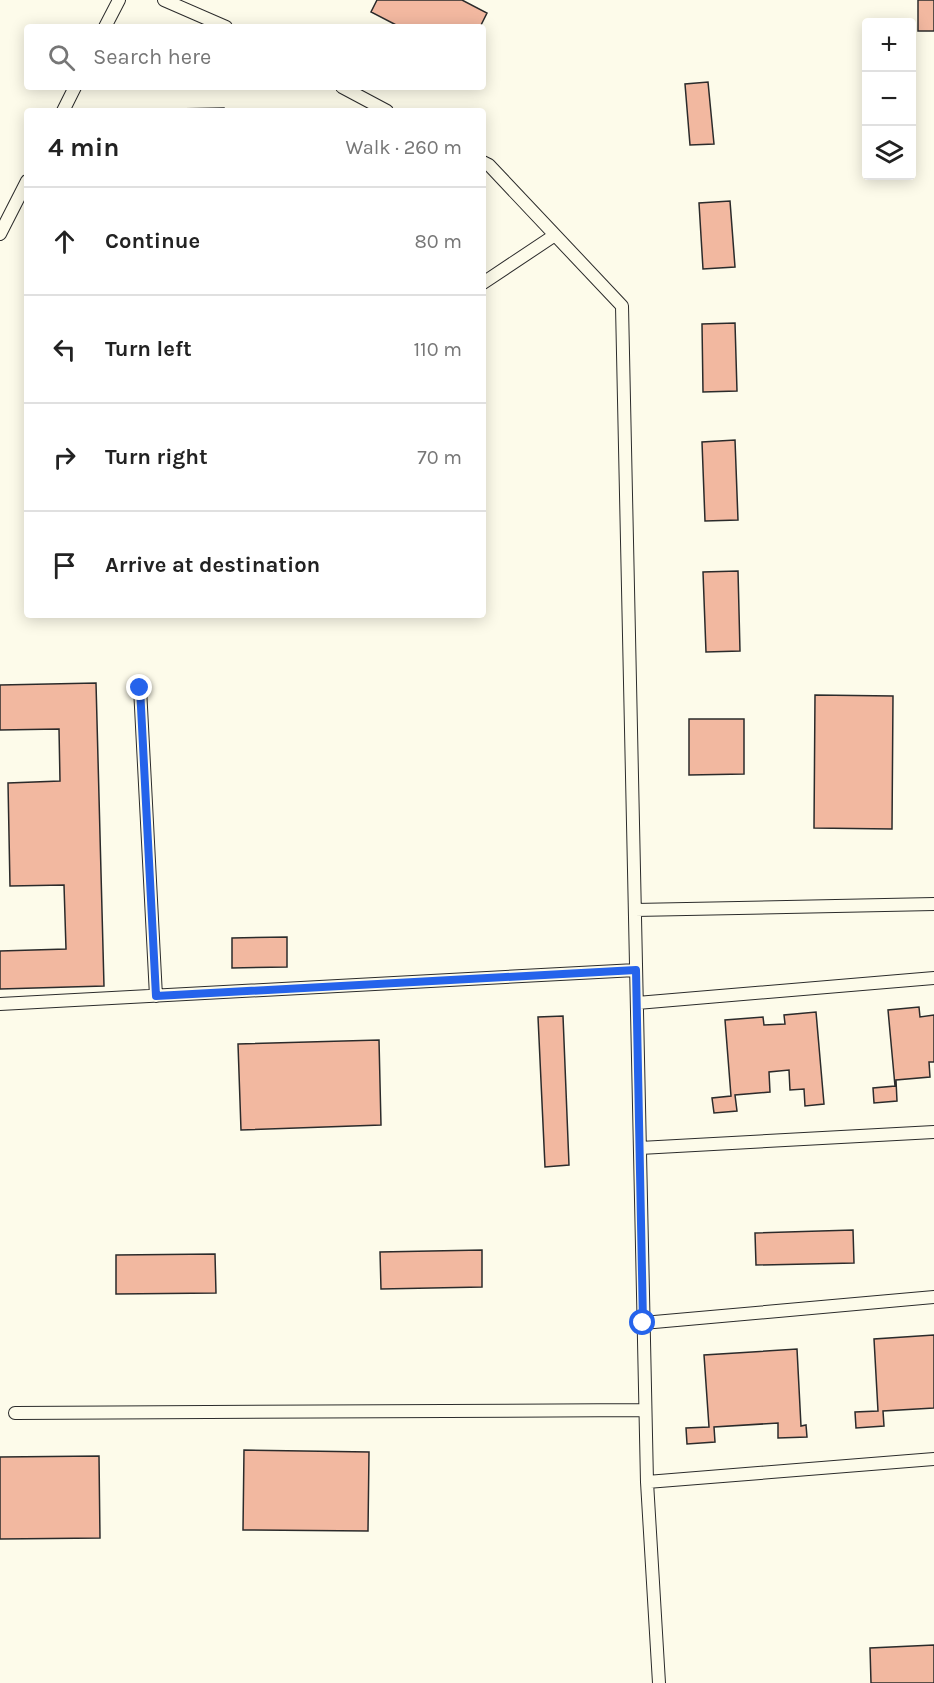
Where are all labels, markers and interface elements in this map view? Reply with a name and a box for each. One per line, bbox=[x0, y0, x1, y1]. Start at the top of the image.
map controls bbox=[862, 18, 916, 180]
button: + bbox=[862, 18, 916, 72]
search box bbox=[24, 24, 486, 90]
icon: search bbox=[45, 41, 78, 74]
text: Search here bbox=[93, 44, 211, 70]
button: − bbox=[862, 72, 916, 126]
button: layers bbox=[862, 126, 916, 180]
text: 4 min bbox=[48, 132, 119, 163]
text: Walk · 260 m bbox=[345, 136, 462, 159]
icon: ahead bbox=[48, 225, 81, 258]
text: Continue bbox=[105, 228, 200, 254]
text: 80 m bbox=[414, 230, 462, 253]
icon: left bbox=[48, 333, 81, 366]
text: Turn left bbox=[105, 336, 192, 362]
text: 110 m bbox=[413, 338, 462, 361]
icon: right bbox=[48, 441, 81, 474]
text: Turn right bbox=[105, 444, 208, 470]
text: 70 m bbox=[417, 446, 462, 469]
icon: arrive bbox=[48, 549, 81, 582]
text: Arrive at destination bbox=[105, 552, 320, 578]
route end bbox=[126, 674, 152, 700]
route start bbox=[629, 1309, 655, 1335]

